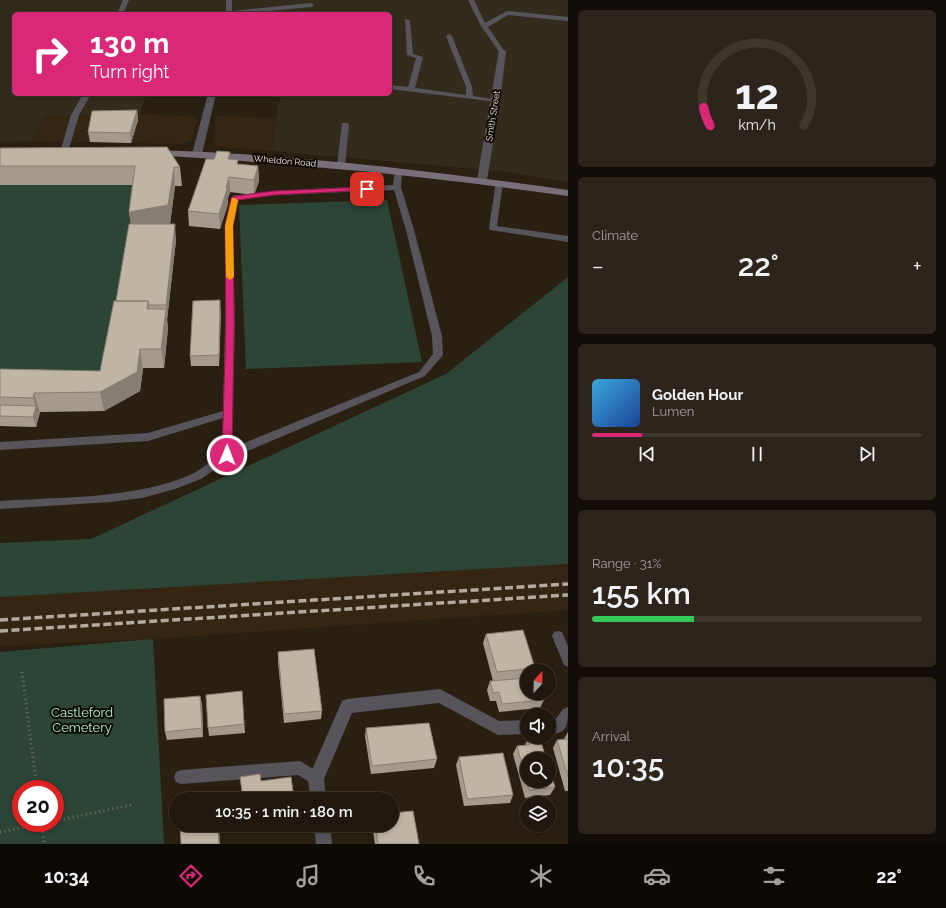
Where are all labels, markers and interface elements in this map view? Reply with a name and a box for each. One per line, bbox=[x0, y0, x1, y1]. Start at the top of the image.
text: 130 m bbox=[90, 27, 169, 60]
icon: right bbox=[24, 28, 76, 80]
text: Turn right bbox=[90, 61, 169, 82]
text: 12 bbox=[735, 70, 779, 119]
street label: Smith Street bbox=[484, 90, 502, 142]
text: km/h bbox=[738, 117, 776, 133]
street label: Wheldon Road bbox=[253, 153, 317, 169]
pin bbox=[350, 172, 384, 206]
icon: arrive bbox=[356, 178, 378, 200]
text: Climate bbox=[592, 228, 638, 243]
text: 22° bbox=[738, 248, 779, 283]
text: − bbox=[592, 253, 604, 279]
text: + bbox=[913, 253, 922, 279]
text: Golden Hour bbox=[652, 386, 743, 404]
text: Lumen bbox=[652, 404, 694, 419]
position arrow bbox=[206, 434, 248, 476]
icon: previous bbox=[636, 443, 658, 465]
icon: pause bbox=[746, 443, 768, 465]
icon: next bbox=[856, 443, 878, 465]
text: Range · 31% bbox=[592, 556, 662, 571]
text: 155 km bbox=[592, 576, 691, 611]
north arrow bbox=[520, 664, 556, 700]
map controls bbox=[520, 664, 556, 832]
park label: Castleford Cemetery bbox=[51, 705, 113, 735]
button: sound bbox=[520, 708, 556, 744]
text: Arrival bbox=[592, 729, 630, 744]
text: 10:35 bbox=[592, 749, 664, 784]
button: search bbox=[520, 752, 556, 788]
speed limit sign: 20 bbox=[12, 780, 64, 832]
button: layers bbox=[520, 796, 556, 832]
text: 10:35 · 1 min · 180 m bbox=[215, 803, 353, 821]
icon: directions bbox=[177, 862, 205, 890]
icon: music bbox=[294, 862, 322, 890]
icon: phone bbox=[410, 862, 438, 890]
icon: climate bbox=[527, 862, 555, 890]
icon: car bbox=[643, 862, 671, 890]
icon: filters bbox=[760, 862, 788, 890]
text: 10:34 bbox=[44, 866, 89, 887]
text: 22° bbox=[876, 866, 902, 887]

